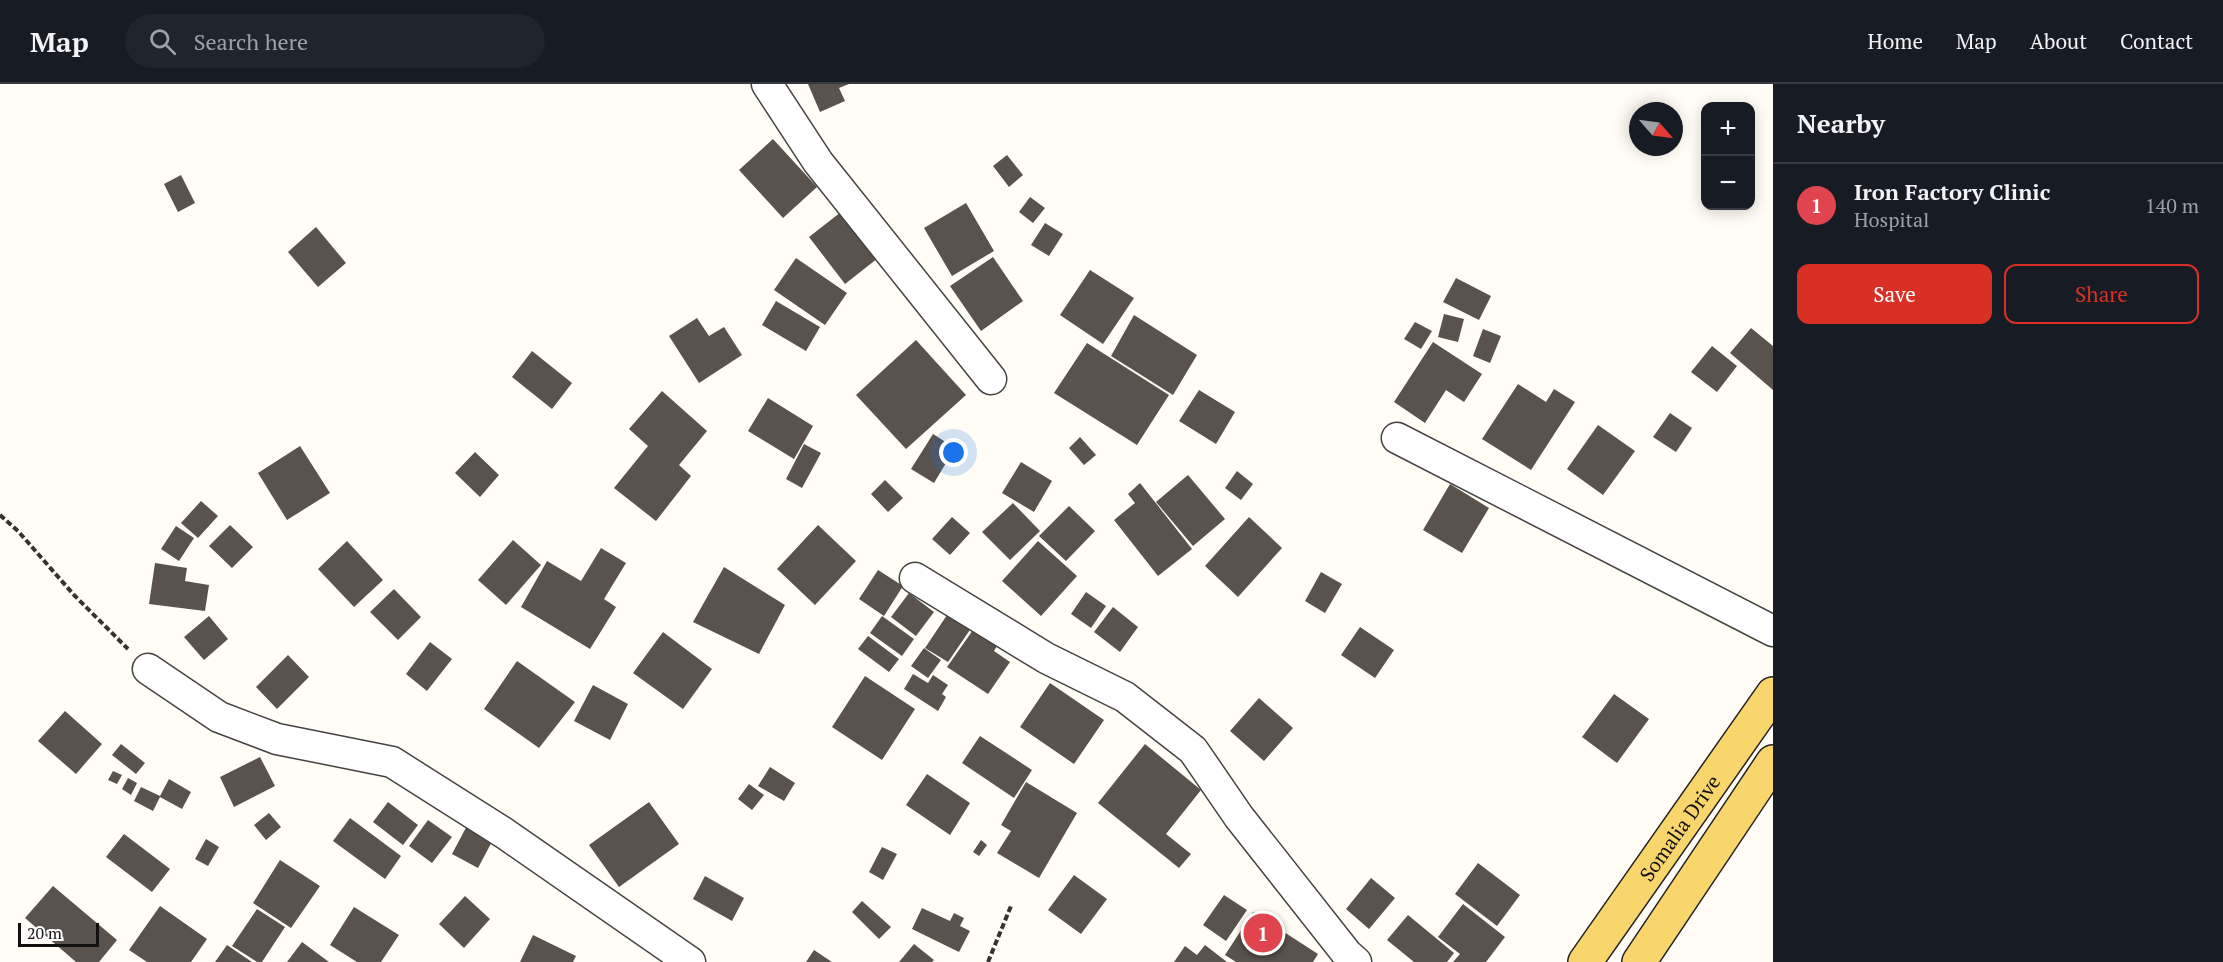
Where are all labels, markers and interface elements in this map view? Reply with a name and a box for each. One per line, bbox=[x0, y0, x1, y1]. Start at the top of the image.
search box bbox=[125, 14, 545, 68]
text: Map bbox=[30, 23, 89, 60]
icon: search bbox=[146, 25, 179, 58]
text: Search here bbox=[194, 27, 308, 56]
text: Home bbox=[1867, 27, 1923, 55]
text: Map bbox=[1956, 27, 1997, 55]
text: About bbox=[2030, 27, 2087, 55]
text: Contact bbox=[2120, 27, 2193, 55]
north arrow bbox=[1629, 102, 1683, 156]
map controls bbox=[1701, 102, 1755, 210]
button: + bbox=[1701, 102, 1755, 156]
text: Nearby bbox=[1797, 106, 1885, 140]
button: − bbox=[1701, 156, 1755, 210]
text: Iron Factory Clinic bbox=[1854, 177, 2050, 206]
text: 1 bbox=[1811, 192, 1822, 219]
text: 140 m bbox=[2145, 192, 2199, 219]
text: Hospital bbox=[1854, 206, 1929, 233]
button: Save bbox=[1797, 264, 1992, 324]
button: Share bbox=[2004, 264, 2199, 324]
your location bbox=[939, 438, 968, 467]
street label: Somalia Drive bbox=[1633, 769, 1726, 886]
pin: 1 bbox=[1244, 910, 1282, 956]
scale bar bbox=[18, 920, 99, 948]
text: 20 m bbox=[27, 922, 62, 944]

